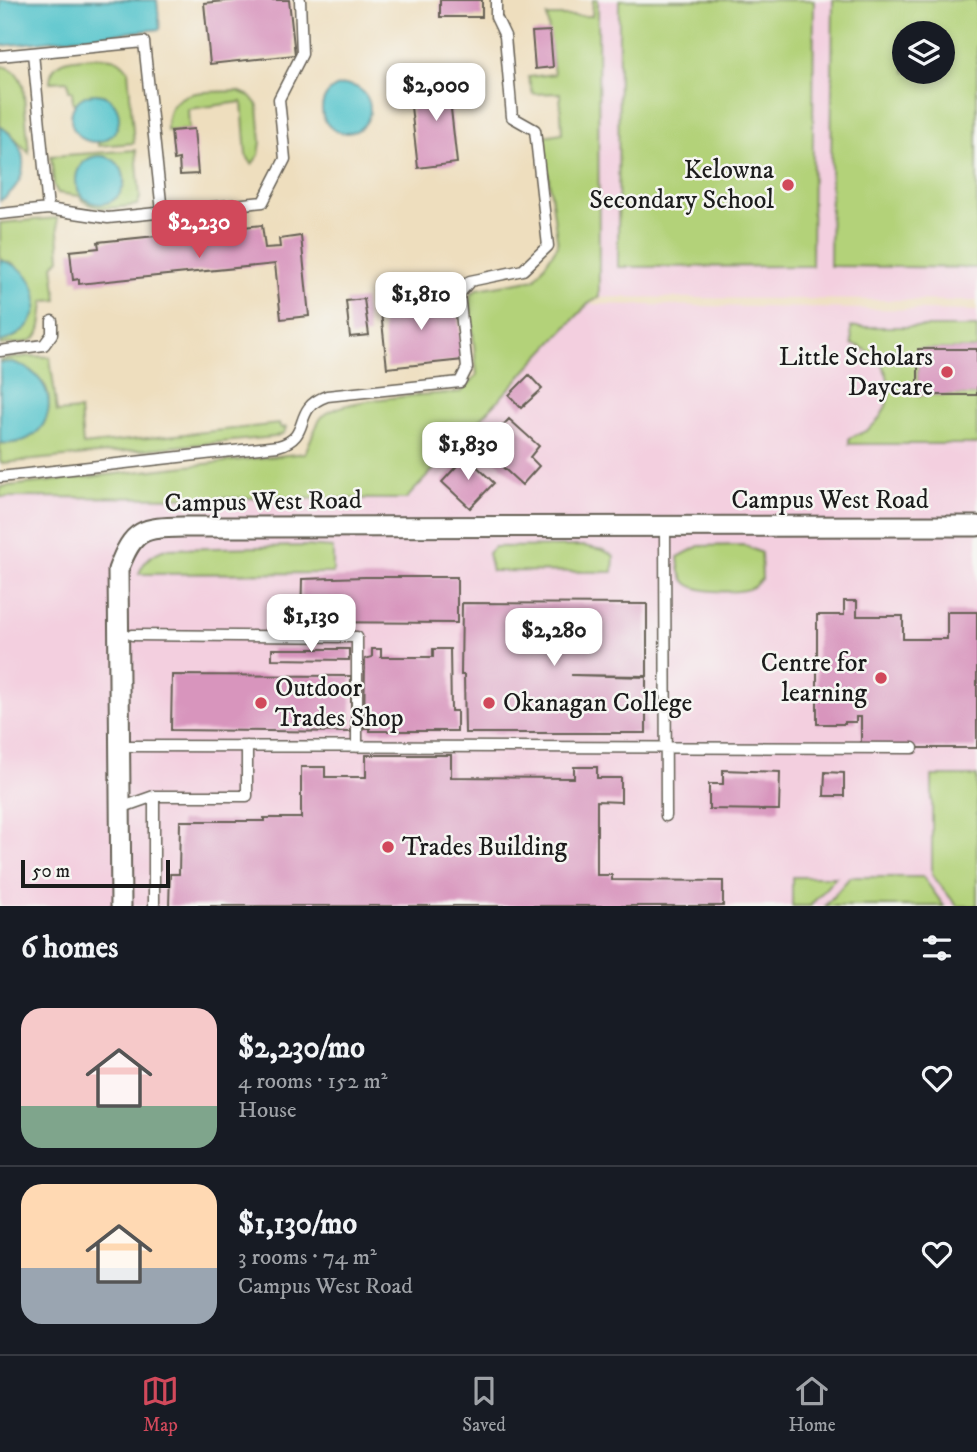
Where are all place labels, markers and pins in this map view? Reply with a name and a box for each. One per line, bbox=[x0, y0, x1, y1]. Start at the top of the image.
pin: $2,000 bbox=[379, 64, 493, 123]
place label: Kelowna Secondary School bbox=[589, 154, 774, 217]
marker: Kelowna Secondary School bbox=[780, 177, 796, 193]
pin: $2,230 bbox=[142, 201, 256, 260]
pin: $1,810 bbox=[364, 272, 478, 332]
place label: Little Scholars Daycare bbox=[779, 341, 933, 404]
marker: Little Scholars Daycare bbox=[939, 364, 955, 380]
pin: $1,830 bbox=[411, 422, 525, 482]
pin: $1,130 bbox=[254, 594, 368, 654]
pin: $2,280 bbox=[497, 608, 611, 668]
place label: Centre for learning bbox=[761, 647, 867, 710]
marker: Centre for learning bbox=[873, 670, 889, 686]
place label: Outdoor Trades Shop bbox=[275, 672, 404, 735]
place label: Okanagan College bbox=[503, 687, 692, 720]
marker: Outdoor Trades Shop bbox=[253, 695, 269, 711]
marker: Okanagan College bbox=[481, 695, 497, 711]
place label: Trades Building bbox=[402, 831, 568, 864]
marker: Trades Building bbox=[380, 839, 396, 855]

